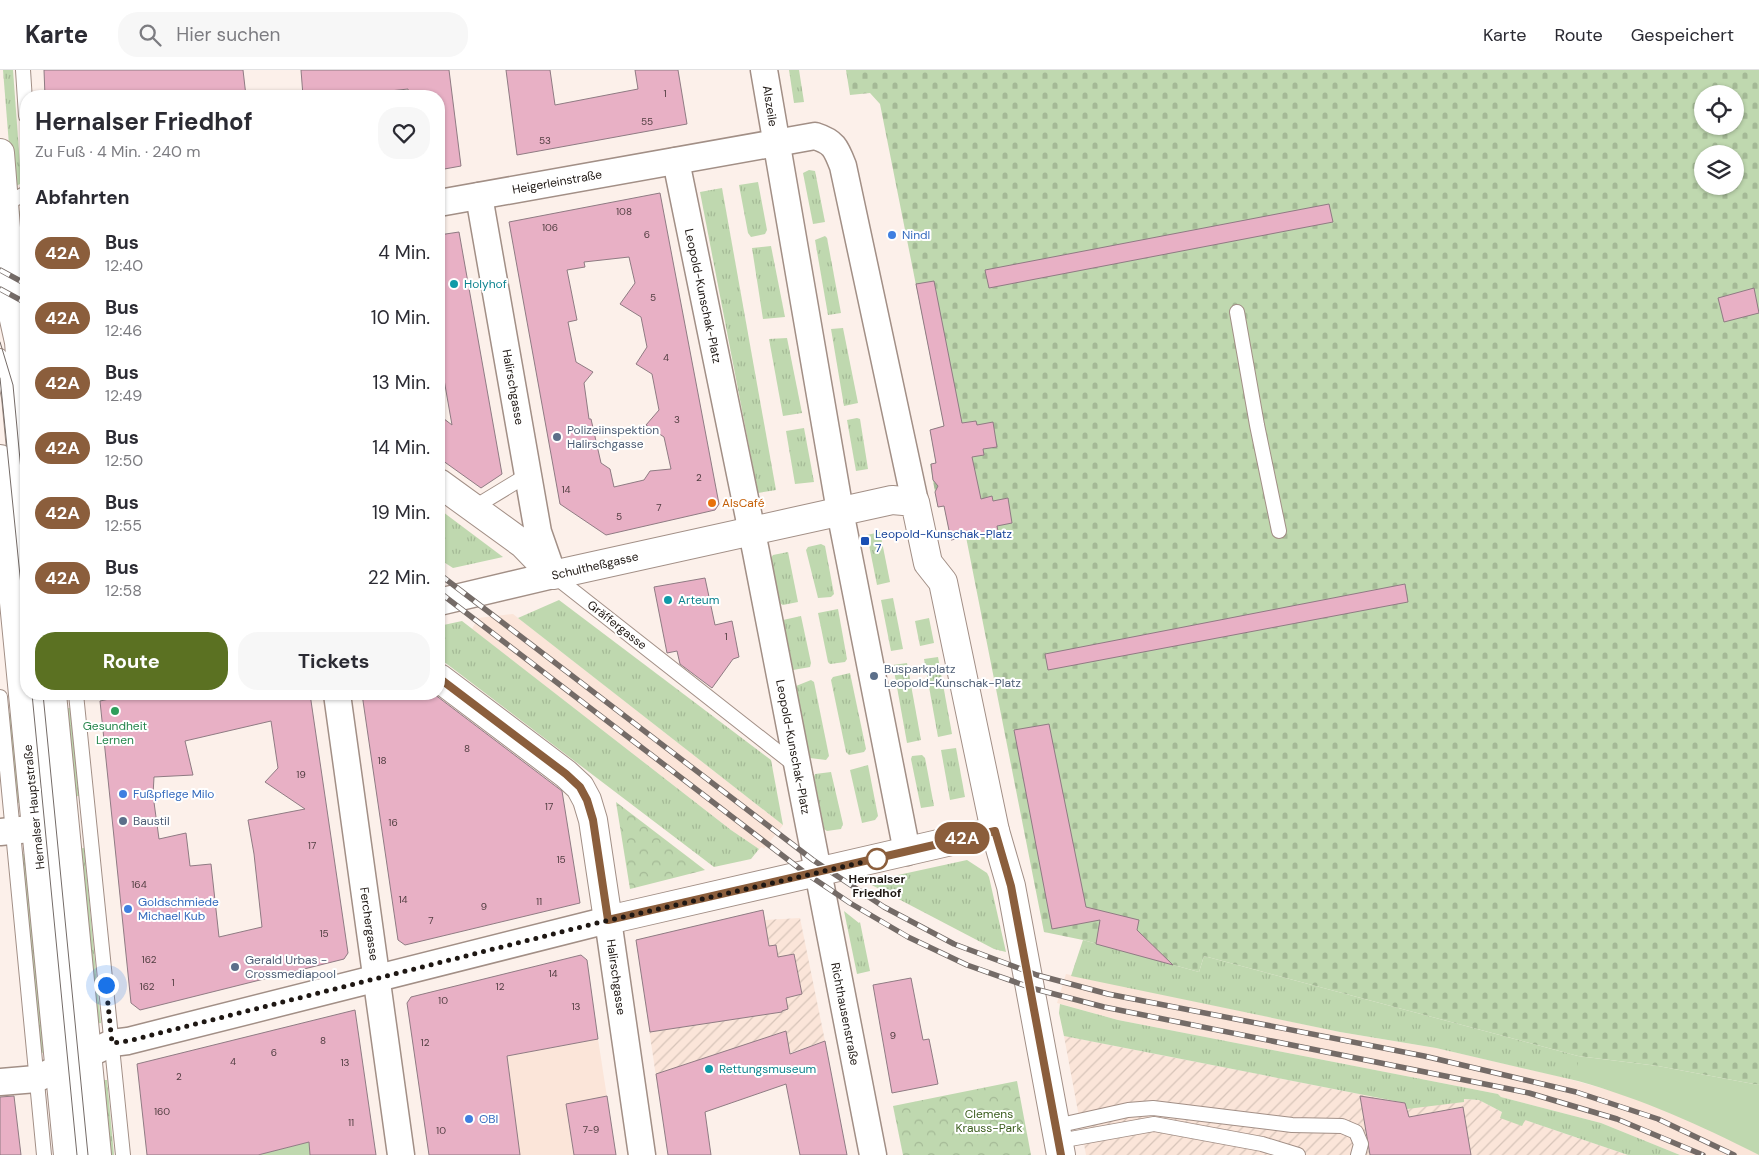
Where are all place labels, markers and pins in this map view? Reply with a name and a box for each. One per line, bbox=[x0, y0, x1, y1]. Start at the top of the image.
place label: Nindl bbox=[902, 227, 930, 243]
marker: Nindl bbox=[886, 229, 898, 241]
place label: Holyhof bbox=[464, 276, 507, 292]
marker: Holyhof bbox=[448, 278, 460, 290]
place label: Polizeiinspektion Halirschgasse bbox=[567, 422, 659, 452]
marker: Polizeiinspektion Halirschgasse bbox=[551, 431, 563, 443]
place label: AlsCafé bbox=[722, 495, 765, 511]
marker: AlsCafé bbox=[706, 497, 718, 509]
place label: Leopold-Kunschak-Platz 7 bbox=[875, 526, 1012, 556]
marker: Leopold-Kunschak-Platz 7 bbox=[859, 535, 871, 547]
place label: Arteum bbox=[678, 592, 719, 608]
marker: Arteum bbox=[662, 594, 674, 606]
place label: Busparkplatz Leopold-Kunschak-Platz bbox=[884, 661, 1021, 691]
marker: Busparkplatz Leopold-Kunschak-Platz bbox=[868, 670, 880, 682]
marker: Gesundheit Lernen bbox=[109, 705, 121, 717]
place label: Gesundheit Lernen bbox=[83, 718, 148, 748]
place label: Fußpflege Milo bbox=[133, 786, 214, 802]
marker: Fußpflege Milo bbox=[117, 788, 129, 800]
place label: Baustil bbox=[133, 813, 170, 829]
marker: Baustil bbox=[117, 815, 129, 827]
marker: Hernalser Friedhof bbox=[866, 848, 888, 870]
place label: Hernalser Friedhof bbox=[849, 871, 906, 901]
place label: Goldschmiede Michael Kub bbox=[138, 894, 219, 924]
marker: Goldschmiede Michael Kub bbox=[122, 903, 134, 915]
place label: Gerald Urbas - Crossmediapool bbox=[245, 952, 336, 982]
marker: Gerald Urbas - Crossmediapool bbox=[229, 961, 241, 973]
place label: Rettungsmuseum bbox=[719, 1061, 816, 1077]
marker: Rettungsmuseum bbox=[703, 1063, 715, 1075]
place label: OBI bbox=[479, 1111, 498, 1127]
marker: OBI bbox=[463, 1113, 475, 1125]

